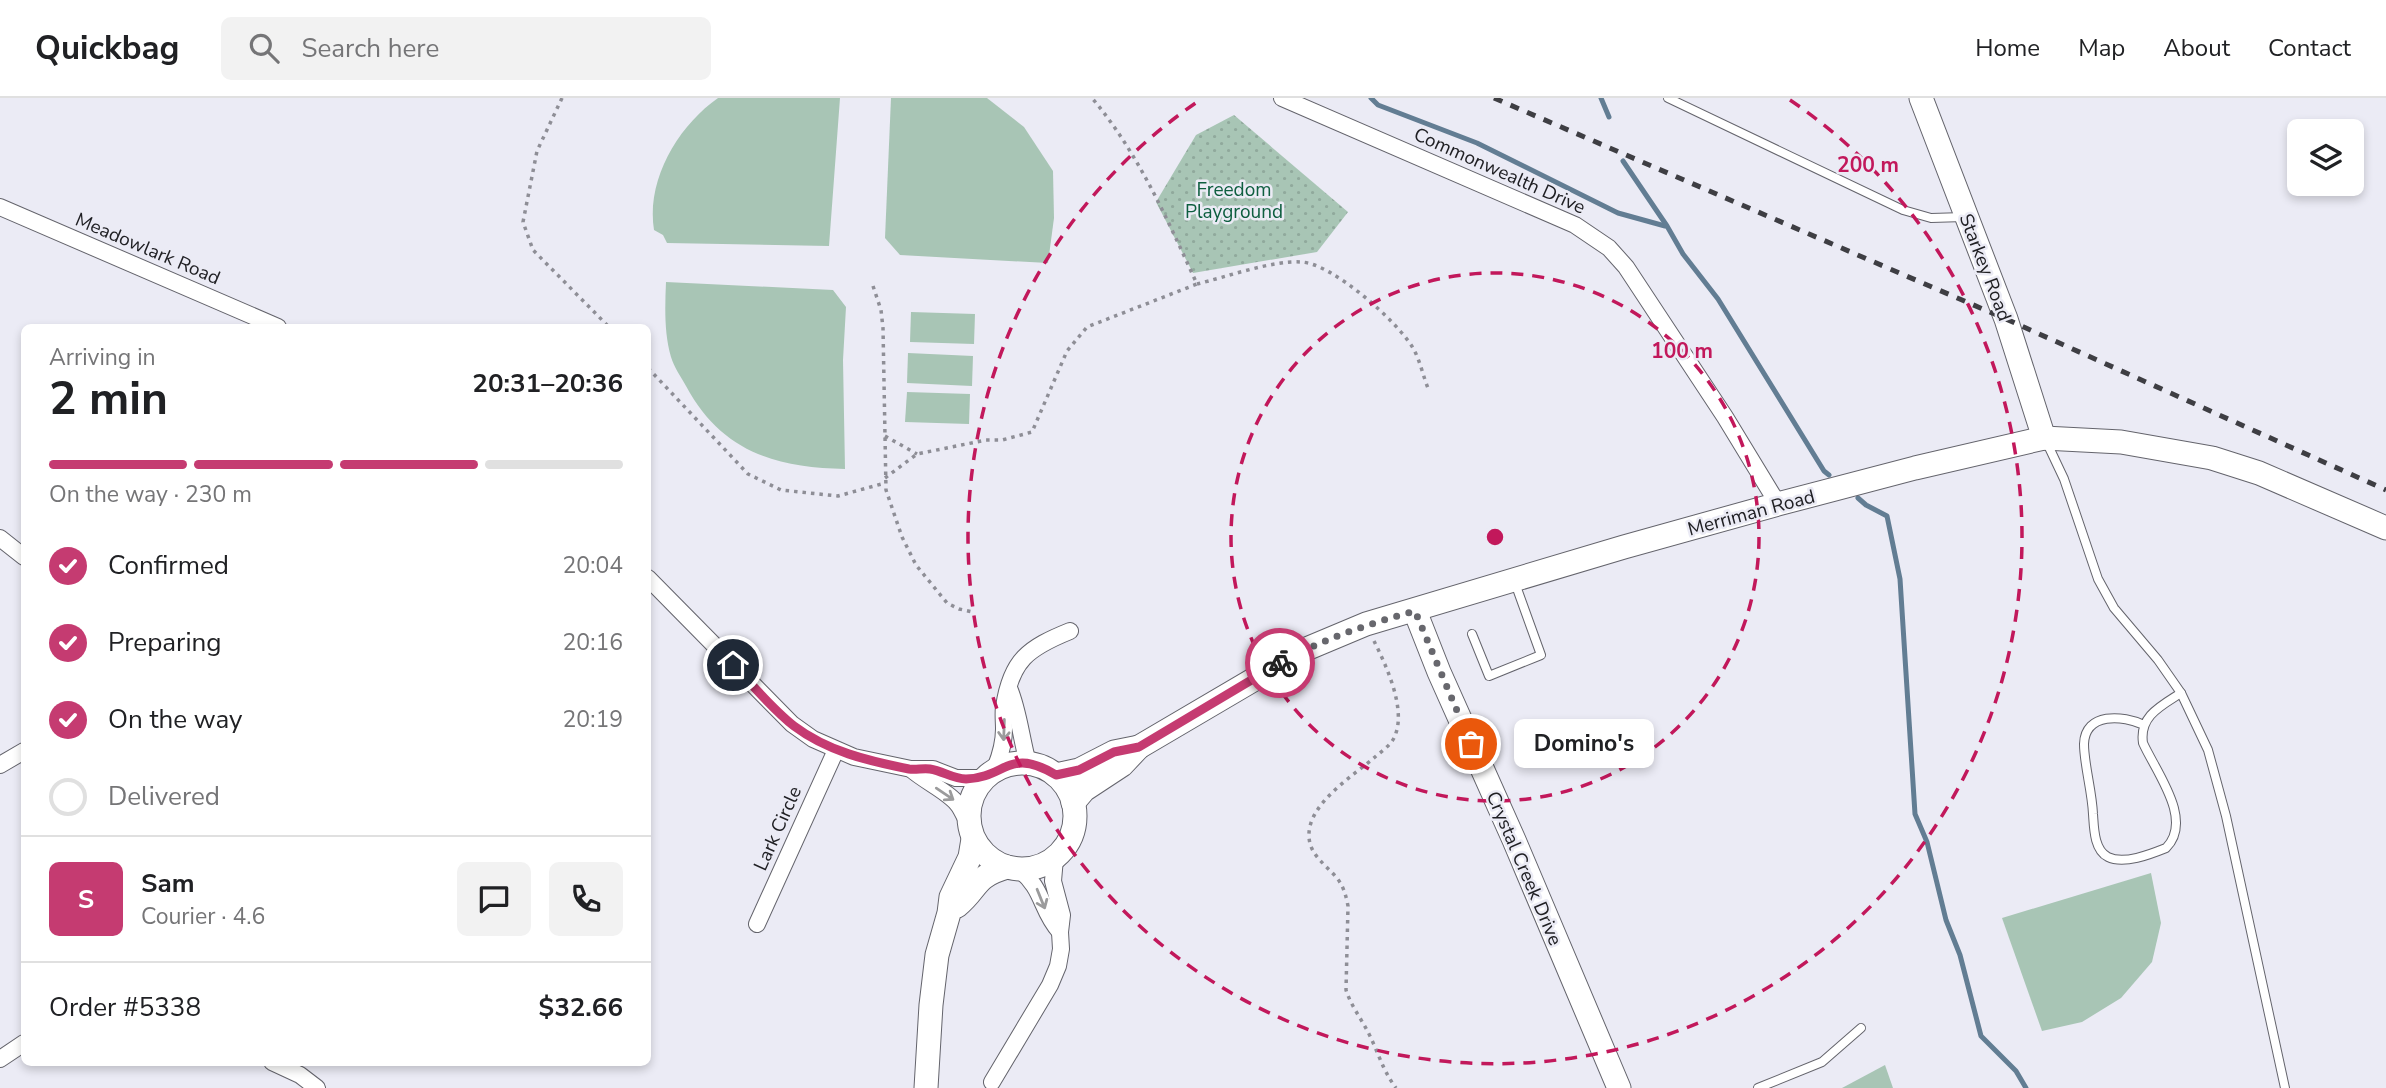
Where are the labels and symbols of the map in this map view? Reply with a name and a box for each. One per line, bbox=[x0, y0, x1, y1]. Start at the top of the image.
street label: Commonwealth Drive bbox=[1410, 121, 1590, 220]
text: 200 m bbox=[1837, 151, 1899, 179]
park label: Freedom Playground bbox=[1185, 177, 1283, 225]
street label: Meadowlark Road bbox=[71, 207, 224, 291]
street label: Starkey Road bbox=[1953, 210, 2018, 325]
text: 100 m bbox=[1651, 337, 1713, 365]
street label: Merriman Road bbox=[1685, 484, 1818, 542]
centre of rings bbox=[1483, 525, 1507, 549]
courier bbox=[1245, 628, 1315, 698]
pin bbox=[703, 635, 763, 695]
pin bbox=[1441, 714, 1501, 774]
one-way arrow bbox=[997, 718, 1010, 741]
callout: Domino's bbox=[1513, 720, 1653, 768]
street label: Lark Circle bbox=[748, 782, 808, 875]
one-way arrow bbox=[934, 787, 954, 801]
street label: Crystal Creek Drive bbox=[1480, 787, 1568, 949]
one-way arrow bbox=[1035, 888, 1048, 909]

